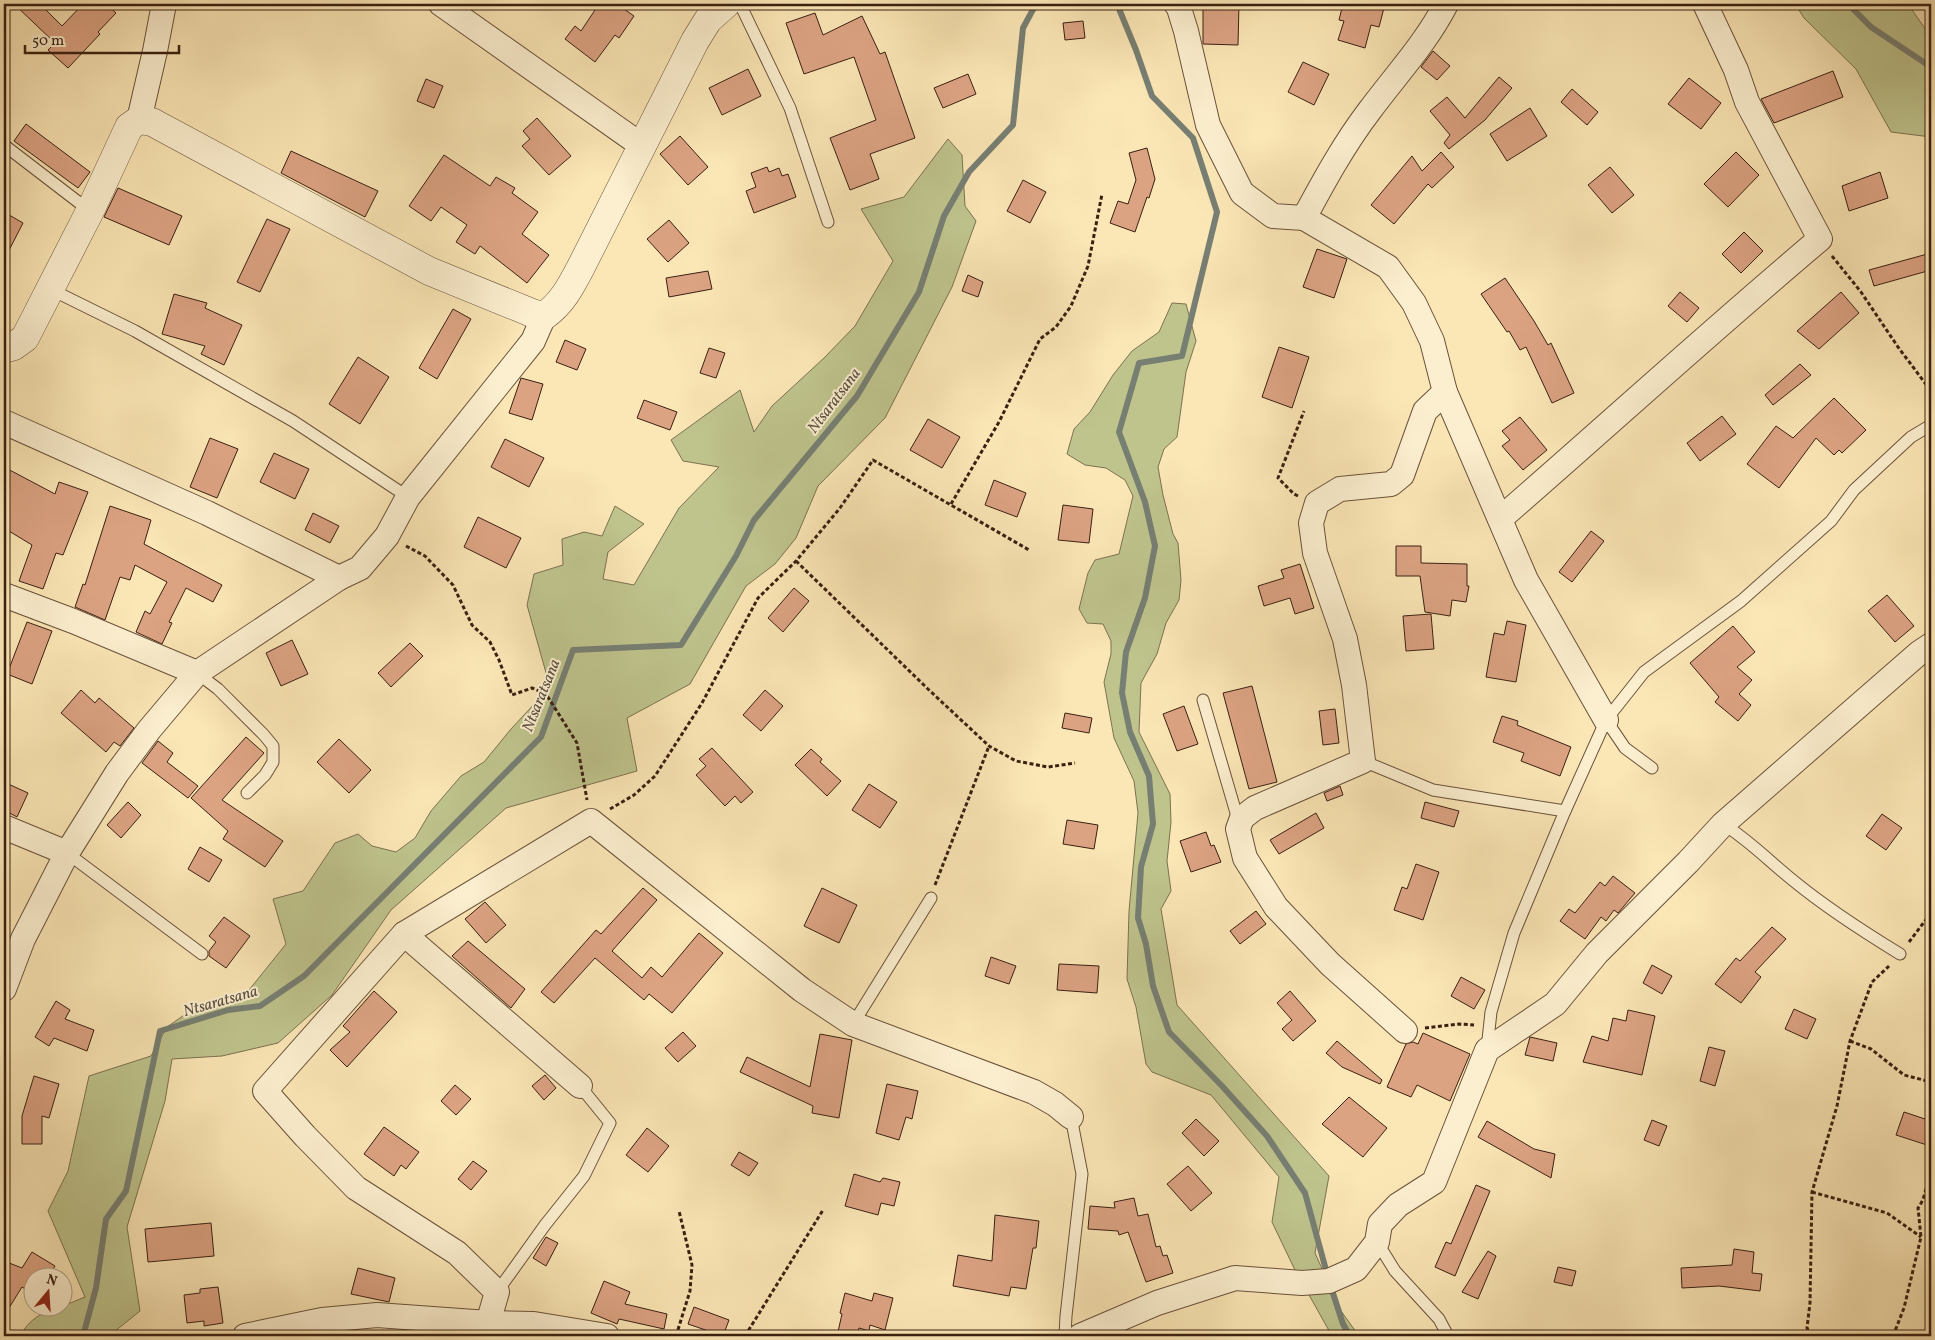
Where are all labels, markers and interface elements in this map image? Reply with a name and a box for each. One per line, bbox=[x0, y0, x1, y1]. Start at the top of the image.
scale bar bbox=[25, 22, 179, 54]
text: 50 m bbox=[32, 31, 64, 52]
water label: Ntsaratsana bbox=[803, 364, 867, 438]
water label: Ntsaratsana bbox=[517, 656, 567, 735]
water label: Ntsaratsana bbox=[181, 981, 261, 1023]
north arrow bbox=[22, 1268, 72, 1318]
text: N bbox=[44, 1270, 59, 1292]

